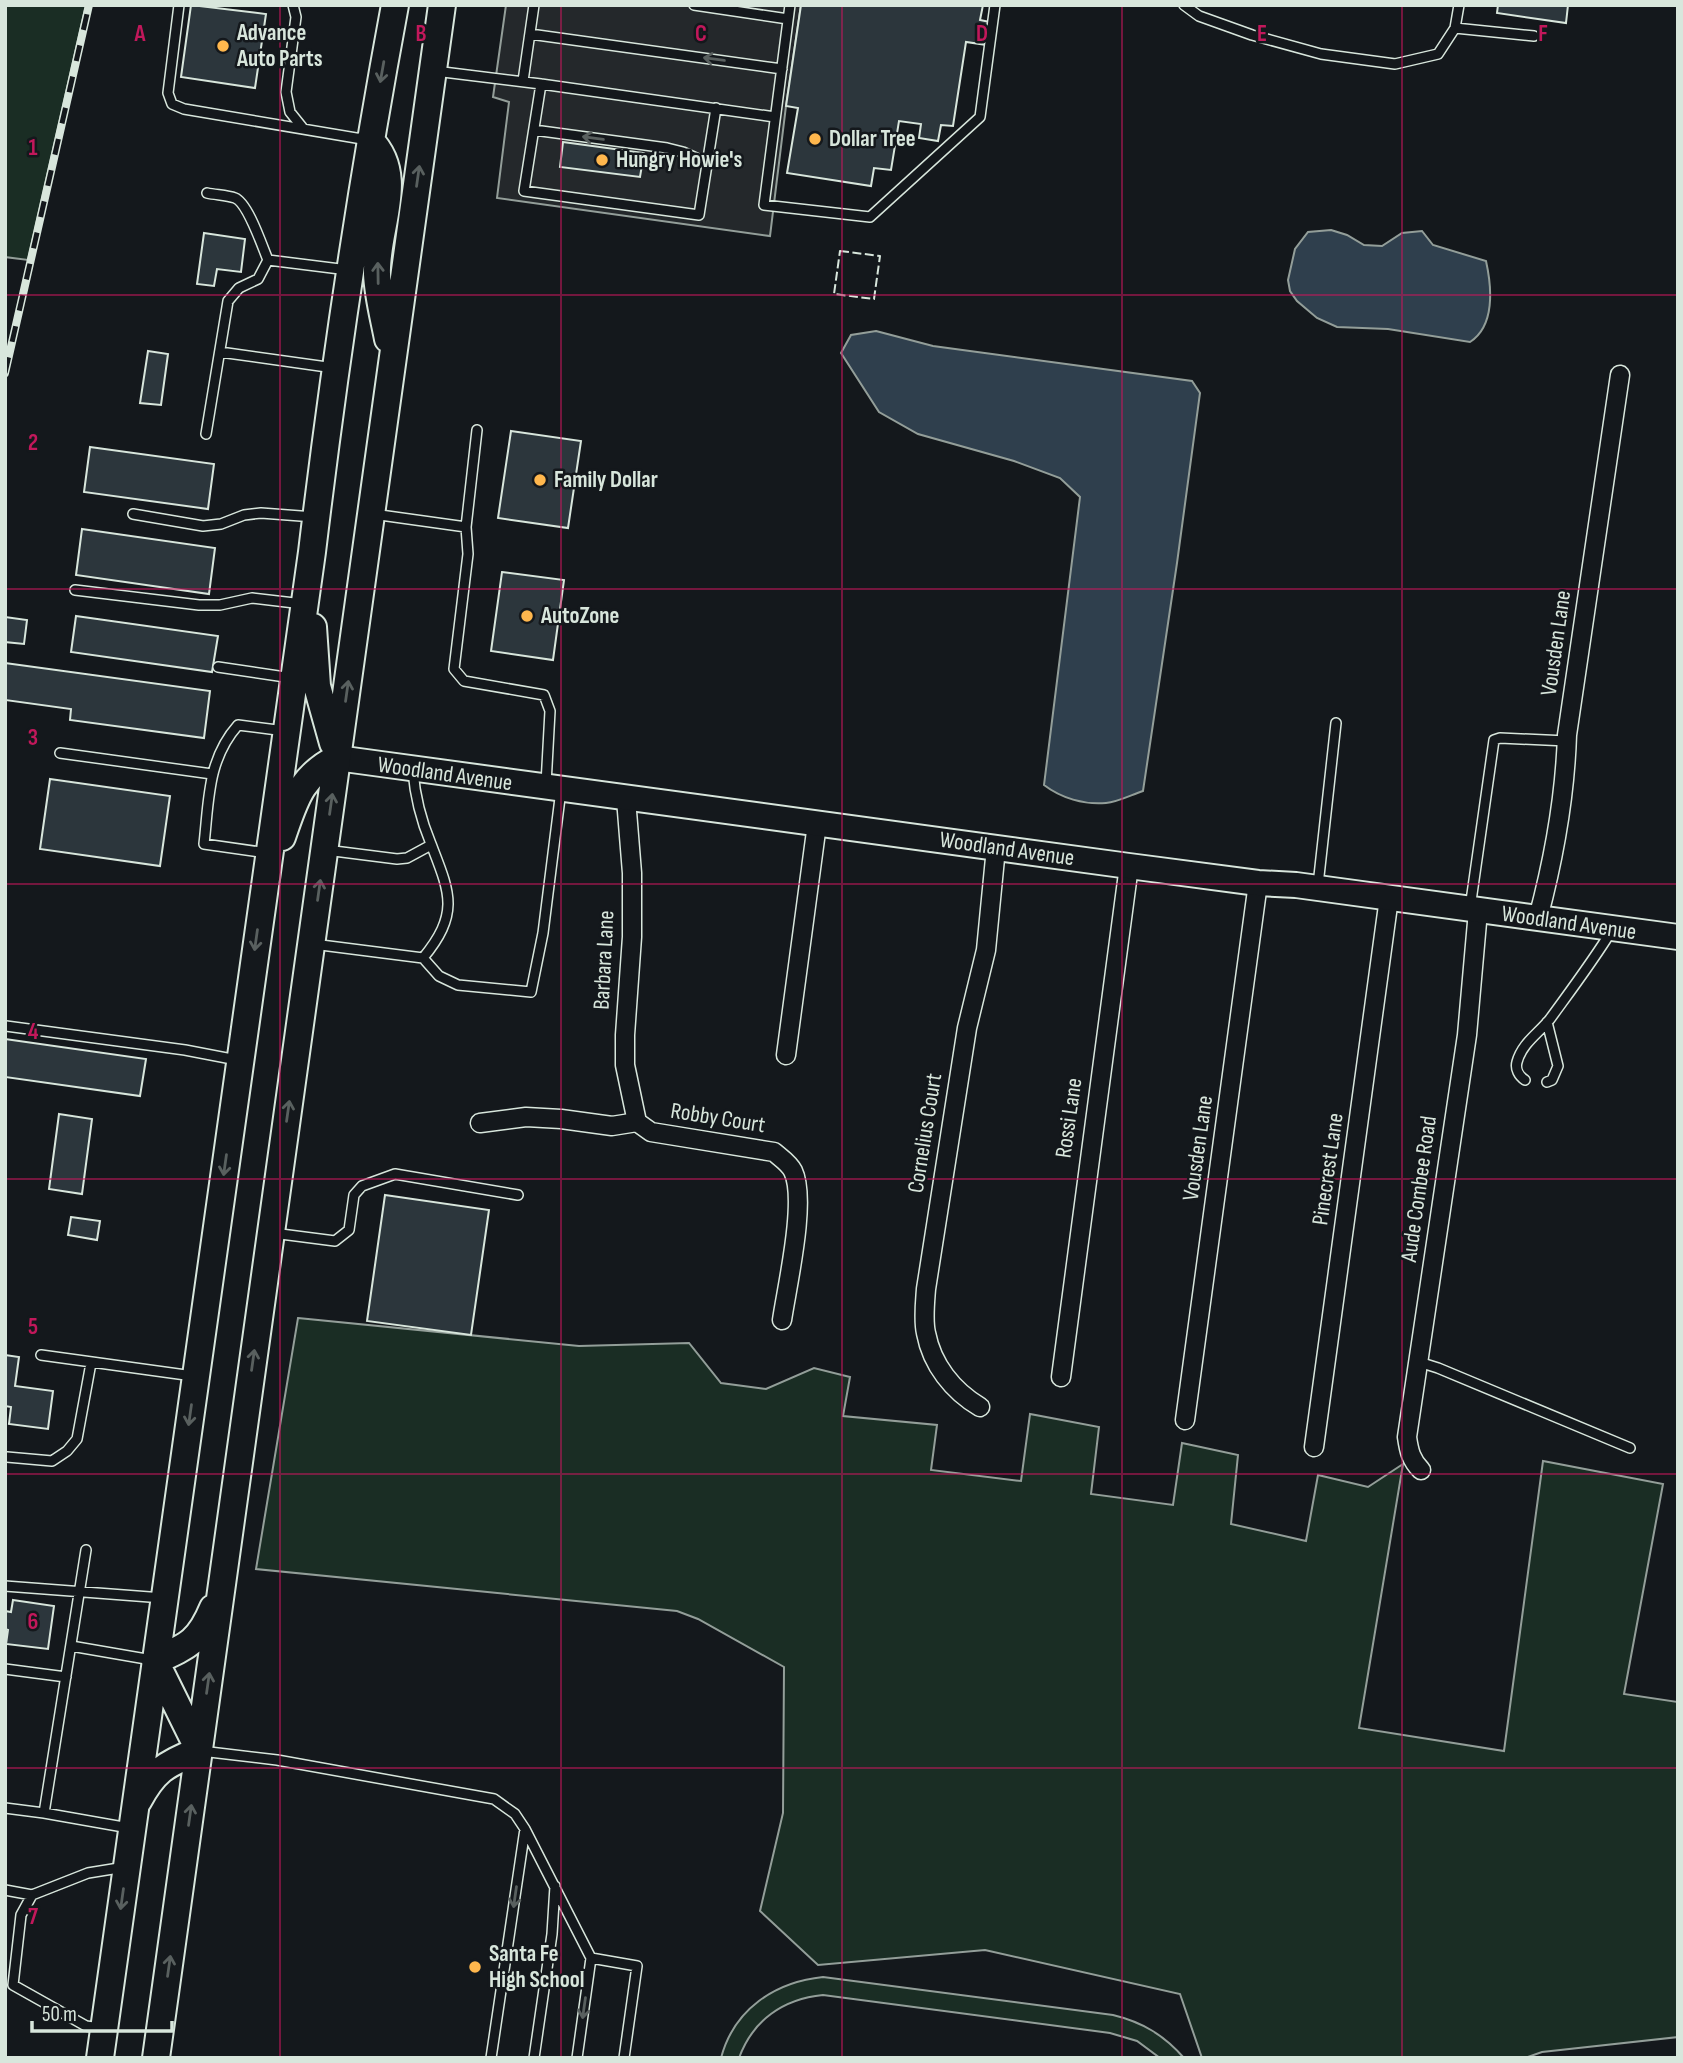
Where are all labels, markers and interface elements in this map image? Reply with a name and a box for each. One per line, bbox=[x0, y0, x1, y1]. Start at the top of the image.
place label: Advance Auto Parts bbox=[236, 19, 323, 73]
text: A bbox=[134, 20, 147, 48]
text: B bbox=[416, 20, 427, 48]
text: C bbox=[695, 20, 707, 48]
text: D bbox=[976, 20, 988, 48]
text: E bbox=[1257, 20, 1267, 48]
text: F bbox=[1538, 20, 1548, 48]
marker: Advance Auto Parts bbox=[215, 38, 231, 54]
one-way arrow bbox=[703, 53, 726, 66]
one-way arrow bbox=[375, 60, 389, 83]
place label: Dollar Tree bbox=[829, 125, 916, 153]
one-way arrow bbox=[583, 131, 605, 144]
marker: Dollar Tree bbox=[807, 131, 823, 147]
text: 1 bbox=[28, 134, 38, 162]
place label: Hungry Howie's bbox=[616, 146, 742, 174]
marker: Hungry Howie's bbox=[594, 152, 610, 168]
one-way arrow bbox=[412, 165, 425, 188]
one-way arrow bbox=[372, 262, 385, 285]
text: 2 bbox=[28, 429, 38, 457]
place label: Family Dollar bbox=[554, 466, 658, 494]
marker: Family Dollar bbox=[532, 472, 548, 488]
street label: Vousden Lane bbox=[1535, 589, 1577, 697]
place label: AutoZone bbox=[540, 602, 619, 630]
marker: AutoZone bbox=[519, 608, 535, 624]
one-way arrow bbox=[340, 680, 353, 703]
text: 3 bbox=[28, 724, 38, 752]
street label: Woodland Avenue bbox=[376, 751, 514, 797]
one-way arrow bbox=[324, 793, 337, 816]
street label: Woodland Avenue bbox=[938, 826, 1076, 872]
one-way arrow bbox=[312, 879, 325, 902]
street label: Woodland Avenue bbox=[1500, 900, 1638, 946]
street label: Barbara Lane bbox=[587, 910, 621, 1010]
one-way arrow bbox=[249, 928, 262, 951]
text: 4 bbox=[28, 1018, 39, 1046]
street label: Cornelius Court bbox=[902, 1071, 948, 1195]
street label: Rossi Lane bbox=[1050, 1076, 1088, 1160]
street label: Vousden Lane bbox=[1177, 1094, 1219, 1202]
street label: Robby Court bbox=[669, 1097, 767, 1139]
one-way arrow bbox=[282, 1100, 295, 1123]
street label: Pinecrest Lane bbox=[1306, 1111, 1350, 1227]
street label: Aude Combee Road bbox=[1395, 1114, 1443, 1265]
one-way arrow bbox=[218, 1154, 231, 1176]
text: 5 bbox=[28, 1313, 38, 1341]
one-way arrow bbox=[247, 1350, 260, 1372]
one-way arrow bbox=[183, 1403, 196, 1426]
text: 6 bbox=[28, 1608, 38, 1636]
one-way arrow bbox=[202, 1672, 215, 1695]
one-way arrow bbox=[184, 1804, 197, 1827]
one-way arrow bbox=[508, 1885, 521, 1908]
one-way arrow bbox=[116, 1887, 129, 1909]
text: 7 bbox=[28, 1903, 38, 1931]
place label: Santa Fe High School bbox=[489, 1940, 584, 1994]
one-way arrow bbox=[163, 1955, 176, 1978]
marker: Santa Fe High School bbox=[467, 1959, 483, 1975]
scale bar bbox=[32, 1990, 172, 2034]
one-way arrow bbox=[578, 1996, 591, 2019]
text: 50 m bbox=[42, 2002, 77, 2027]

